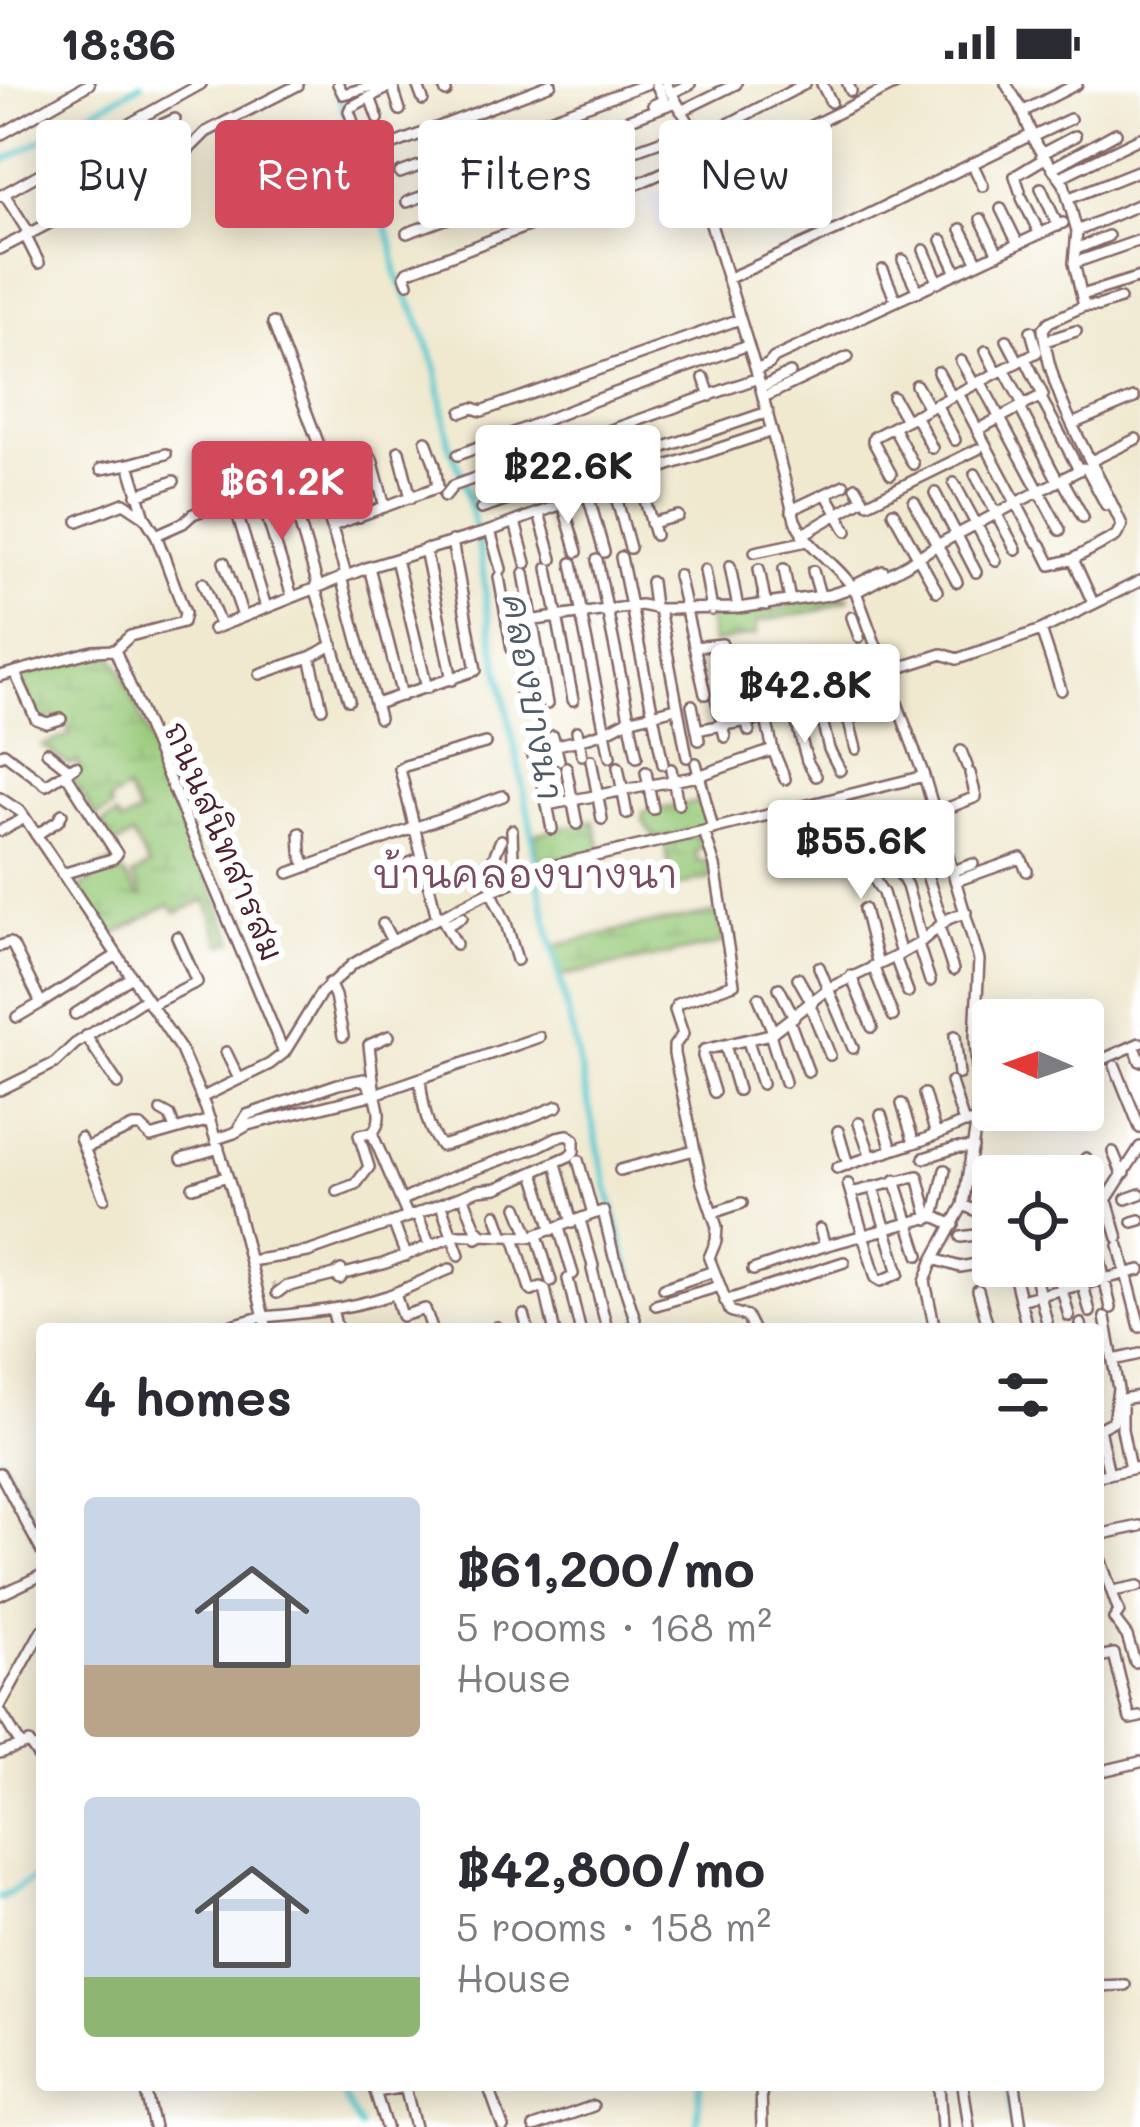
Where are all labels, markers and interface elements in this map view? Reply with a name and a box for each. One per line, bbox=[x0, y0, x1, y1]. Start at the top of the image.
text: 18:36 bbox=[60, 13, 176, 71]
chip: Buy bbox=[36, 120, 191, 228]
chip: Rent bbox=[215, 120, 394, 228]
chip: Filters bbox=[418, 120, 635, 228]
chip: New bbox=[659, 120, 832, 228]
pin: ฿22.6K bbox=[470, 425, 666, 527]
text: ฿22.6K bbox=[502, 438, 634, 489]
pin: ฿61.2K bbox=[184, 441, 380, 543]
text: ฿61.2K bbox=[219, 454, 345, 505]
water label: คลองบางนา bbox=[493, 590, 576, 804]
pin: ฿42.8K bbox=[707, 644, 903, 746]
text: ฿42.8K bbox=[738, 657, 872, 708]
street label: ถนนสนิทสารสม bbox=[155, 714, 295, 967]
pin: ฿55.6K bbox=[763, 800, 959, 902]
text: ฿55.6K bbox=[794, 813, 928, 864]
district label: บ้านคลองบางนา bbox=[372, 847, 678, 898]
north arrow bbox=[972, 999, 1104, 1131]
map controls bbox=[972, 999, 1104, 1287]
button: locate bbox=[972, 1155, 1104, 1287]
text: 4 homes bbox=[84, 1362, 292, 1429]
icon: filters bbox=[990, 1362, 1056, 1428]
text: ฿61,200/mo bbox=[456, 1533, 755, 1600]
icon: home bbox=[180, 1545, 324, 1689]
text: 5 rooms · 168 m² bbox=[456, 1600, 772, 1651]
text: House bbox=[456, 1651, 571, 1702]
text: ฿42,800/mo bbox=[456, 1833, 765, 1900]
icon: home bbox=[180, 1845, 324, 1989]
text: 5 rooms · 158 m² bbox=[456, 1900, 771, 1951]
text: House bbox=[456, 1951, 571, 2002]

